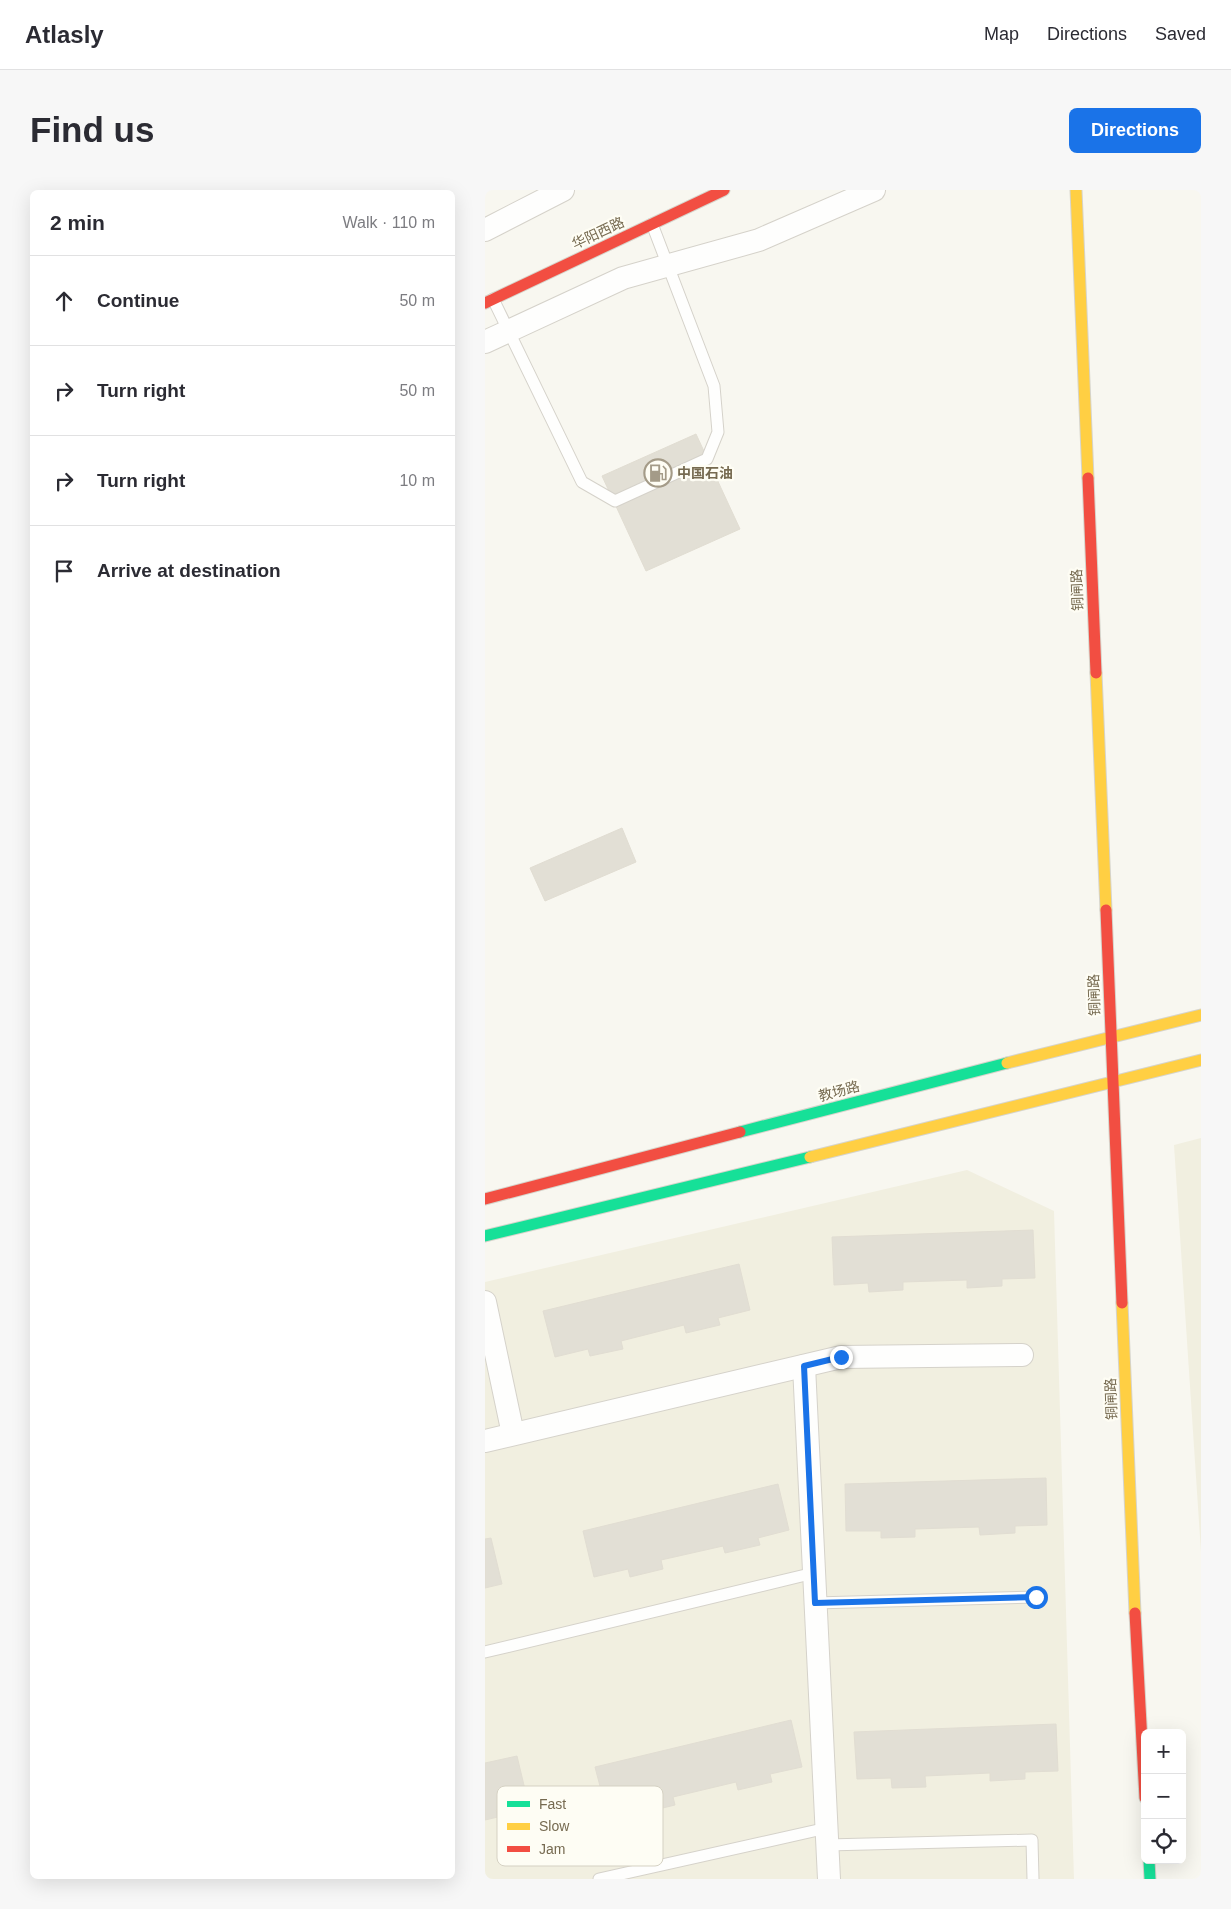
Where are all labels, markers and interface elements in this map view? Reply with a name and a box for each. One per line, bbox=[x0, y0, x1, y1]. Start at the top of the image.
text: Atlasly bbox=[25, 21, 104, 48]
text: Map bbox=[984, 24, 1019, 44]
text: Directions bbox=[1047, 24, 1127, 44]
text: Saved bbox=[1155, 24, 1206, 44]
button: Directions bbox=[1069, 108, 1201, 153]
text: Find us bbox=[30, 110, 154, 149]
text: 2 min bbox=[50, 211, 105, 234]
text: Walk · 110 m bbox=[343, 214, 435, 231]
street label: 华阳西路 bbox=[569, 214, 627, 252]
icon: ahead bbox=[50, 287, 78, 315]
text: Continue bbox=[97, 290, 179, 311]
text: 50 m bbox=[399, 292, 435, 309]
icon: right bbox=[50, 377, 78, 405]
text: Turn right bbox=[97, 380, 185, 401]
text: 50 m bbox=[399, 382, 435, 399]
fuel station icon: 中国石油 bbox=[643, 458, 673, 488]
place label: 中国石油 bbox=[677, 465, 733, 481]
icon: right bbox=[50, 467, 78, 495]
text: Turn right bbox=[97, 470, 185, 491]
text: 10 m bbox=[399, 472, 435, 489]
icon: arrive bbox=[50, 557, 78, 585]
text: Arrive at destination bbox=[97, 560, 281, 581]
street label: 铜闸路 bbox=[1068, 569, 1086, 611]
street label: 铜闸路 bbox=[1085, 974, 1103, 1016]
street label: 教场路 bbox=[817, 1078, 861, 1104]
route end bbox=[830, 1346, 853, 1369]
street label: 铜闸路 bbox=[1102, 1378, 1120, 1420]
route start bbox=[1025, 1586, 1048, 1609]
map controls bbox=[1141, 1729, 1186, 1864]
button: + bbox=[1141, 1729, 1186, 1774]
button: − bbox=[1141, 1774, 1186, 1819]
legend bbox=[497, 1786, 663, 1866]
text: Fast bbox=[539, 1796, 566, 1812]
text: Slow bbox=[539, 1818, 570, 1834]
button: locate bbox=[1141, 1819, 1186, 1864]
text: Jam bbox=[539, 1841, 565, 1857]

